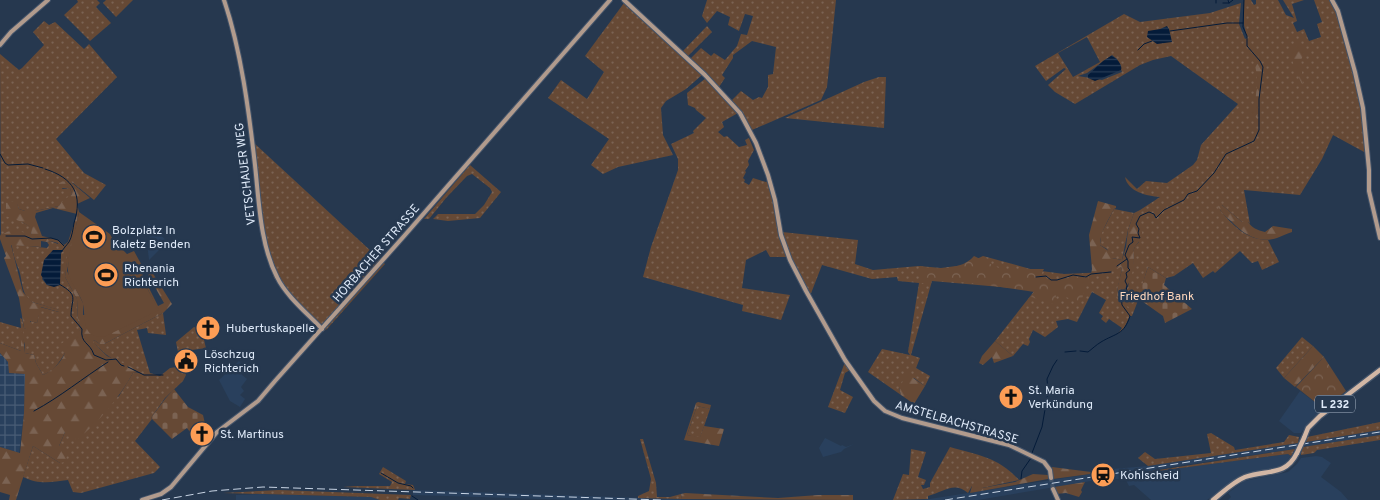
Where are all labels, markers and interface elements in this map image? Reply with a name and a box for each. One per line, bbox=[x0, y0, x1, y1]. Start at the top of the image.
street label: VETSCHAUER WEG bbox=[232, 122, 260, 226]
street label: HORBACHER STRASSE bbox=[330, 201, 424, 306]
place label: Bolzplatz In Kaletz Benden bbox=[112, 223, 190, 253]
sports icon: Bolzplatz In Kaletz Benden bbox=[81, 224, 107, 250]
place label: Rhenania Richterich bbox=[124, 261, 179, 291]
sports icon: Rhenania Richterich bbox=[93, 262, 119, 288]
park label: Friedhof Bank bbox=[1120, 289, 1194, 305]
church icon: Hubertuskapelle bbox=[195, 315, 221, 341]
place label: Hubertuskapelle bbox=[226, 321, 315, 337]
place label: Löschzug Richterich bbox=[204, 347, 259, 377]
public building icon: Löschzug Richterich bbox=[173, 348, 199, 374]
place label: St. Maria Verkündung bbox=[1028, 383, 1093, 413]
church icon: St. Maria Verkündung bbox=[998, 384, 1024, 410]
road number: L 232 bbox=[1315, 396, 1355, 412]
street label: AMSTELBACHSTRASSE bbox=[893, 398, 1020, 448]
church icon: St. Martinus bbox=[189, 421, 215, 447]
place label: St. Martinus bbox=[220, 427, 284, 443]
station icon: Kohlscheid bbox=[1090, 462, 1116, 488]
place label: Kohlscheid bbox=[1120, 468, 1179, 484]

